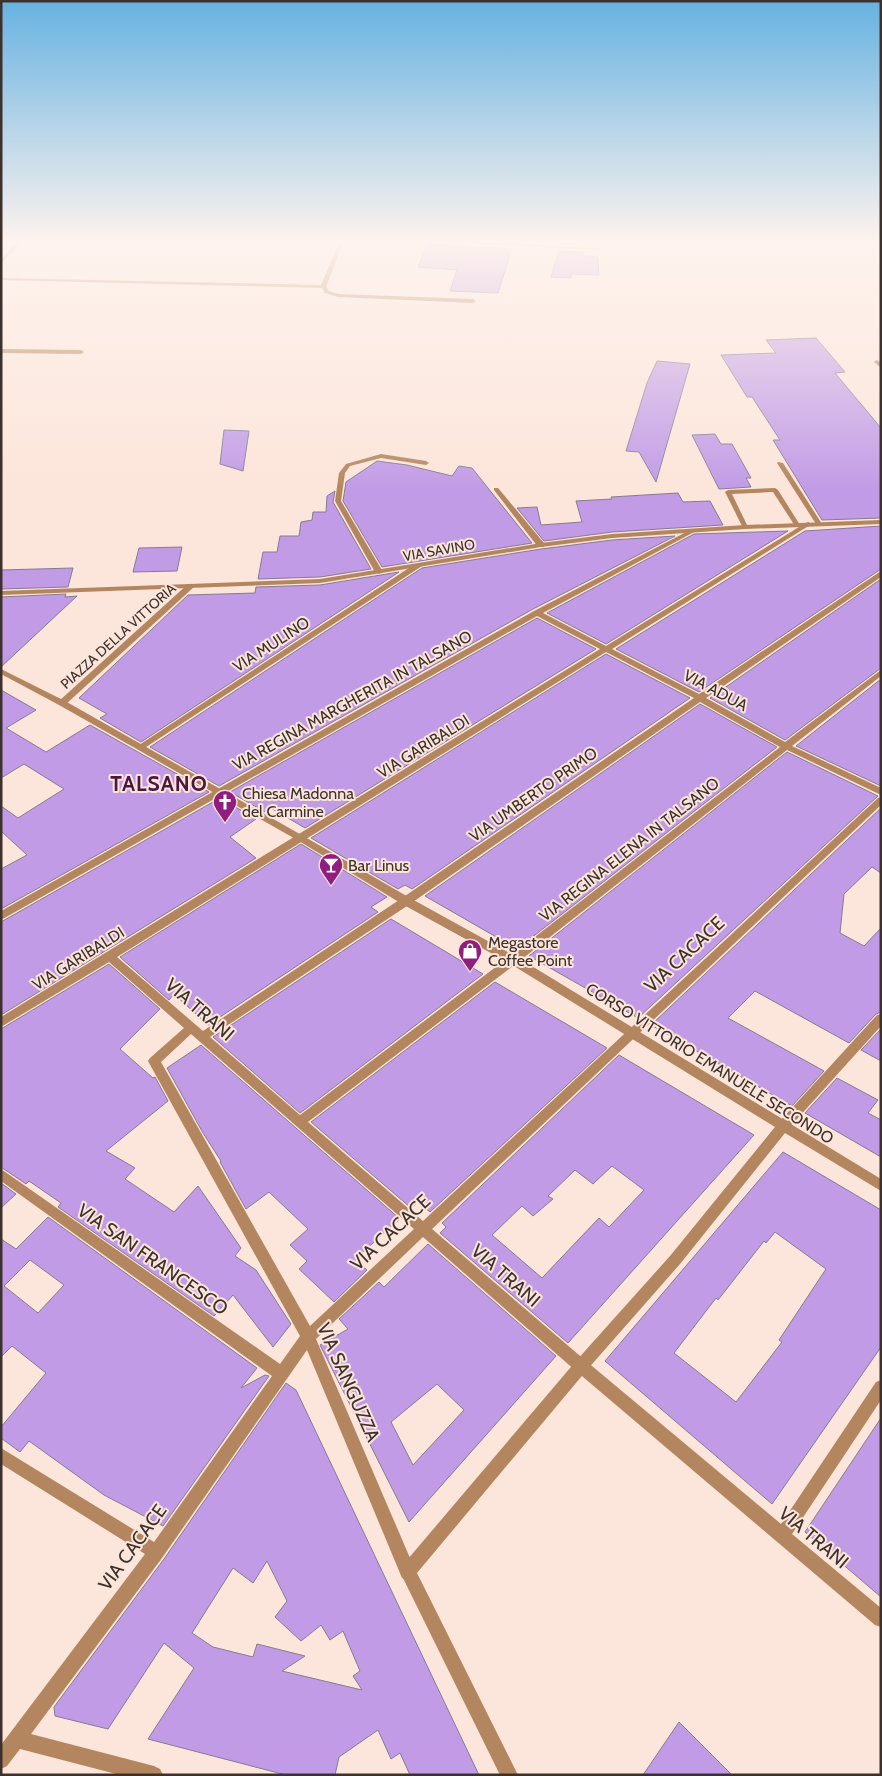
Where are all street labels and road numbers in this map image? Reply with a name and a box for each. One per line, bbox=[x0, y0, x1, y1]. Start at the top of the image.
street label: VIA SAVINO bbox=[402, 535, 477, 565]
street label: PIAZZA DELLA VITTORIA bbox=[57, 579, 180, 693]
street label: VIA MULINO bbox=[229, 613, 313, 676]
street label: VIA REGINA MARGHERITA IN TALSANO bbox=[229, 627, 475, 774]
street label: VIA ADUA bbox=[680, 666, 751, 715]
street label: VIA GARIBALDI bbox=[374, 711, 473, 782]
street label: VIA UMBERTO PRIMO bbox=[466, 743, 601, 846]
street label: VIA REGINA ELENA IN TALSANO bbox=[536, 773, 723, 926]
street label: VIA CACACE bbox=[640, 911, 729, 997]
street label: VIA GARIBALDI bbox=[29, 923, 128, 994]
street label: VIA TRANI bbox=[160, 973, 239, 1046]
street label: CORSO VITTORIO EMANUELE SECONDO bbox=[582, 979, 837, 1148]
street label: VIA CACACE bbox=[346, 1189, 435, 1275]
street label: VIA SAN FRANCESCO bbox=[73, 1199, 233, 1320]
street label: VIA TRANI bbox=[466, 1239, 545, 1312]
street label: VIA SANGUZZA bbox=[312, 1319, 385, 1445]
street label: VIA CACACE bbox=[93, 1500, 171, 1595]
street label: VIA TRANI bbox=[774, 1502, 853, 1573]

